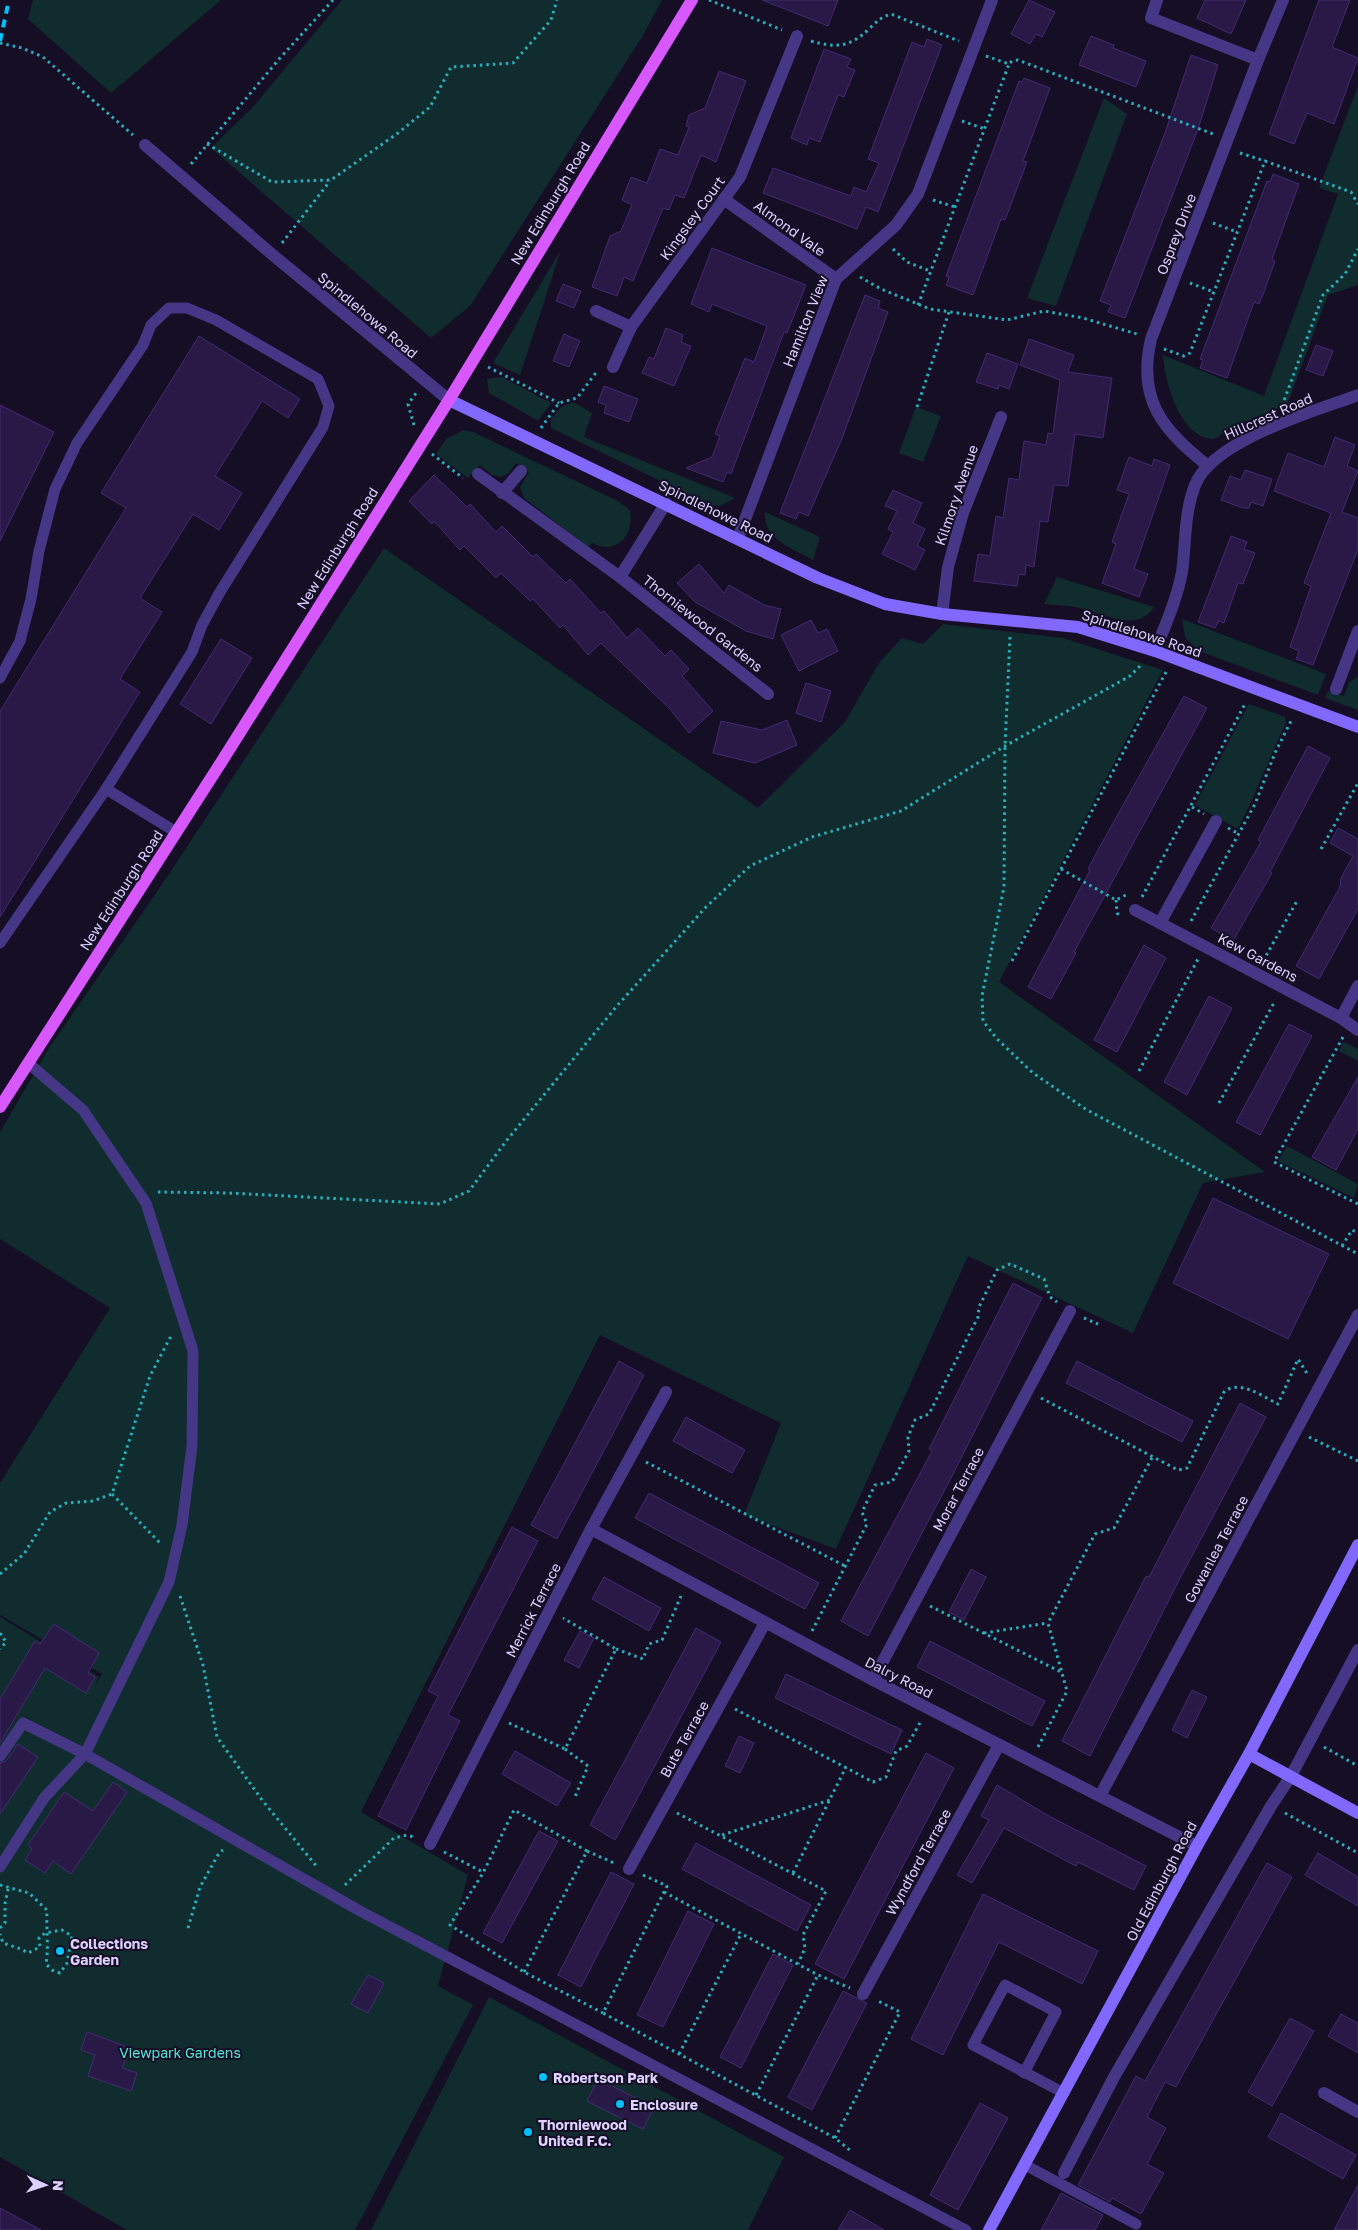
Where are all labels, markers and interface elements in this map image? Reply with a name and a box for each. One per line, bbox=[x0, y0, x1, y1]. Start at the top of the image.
street label: New Edinburgh Road bbox=[507, 139, 593, 267]
street label: Kingsley Court bbox=[656, 173, 728, 263]
street label: Osprey Drive bbox=[1153, 191, 1199, 277]
street label: Almond Vale bbox=[751, 196, 829, 260]
street label: Spindlehowe Road bbox=[315, 268, 421, 362]
street label: Hamilton View bbox=[779, 273, 831, 369]
street label: Hillcrest Road bbox=[1221, 389, 1315, 443]
street label: Kilmory Avenue bbox=[931, 442, 981, 548]
street label: Spindlehowe Road bbox=[656, 476, 776, 546]
street label: New Edinburgh Road bbox=[293, 484, 381, 612]
street label: Thorniewood Gardens bbox=[640, 571, 766, 675]
street label: Spindlehowe Road bbox=[1080, 606, 1204, 660]
street label: New Edinburgh Road bbox=[76, 827, 166, 953]
street label: Kew Gardens bbox=[1215, 929, 1301, 985]
street label: Morar Terrace bbox=[929, 1444, 987, 1534]
street label: Gowanlea Terrace bbox=[1180, 1492, 1252, 1606]
street label: Merrick Terrace bbox=[502, 1560, 564, 1660]
street label: Dalry Road bbox=[862, 1653, 936, 1701]
street label: Bute Terrace bbox=[656, 1698, 712, 1780]
street label: Wyndford Terrace bbox=[882, 1806, 954, 1918]
street label: Old Edinburgh Road bbox=[1122, 1818, 1200, 1944]
place label: Collections Garden bbox=[70, 1935, 148, 1968]
marker: Collections Garden bbox=[54, 1945, 66, 1957]
park label: Viewpark Gardens bbox=[119, 2044, 241, 2061]
place label: Robertson Park bbox=[553, 2069, 658, 2086]
marker: Robertson Park bbox=[537, 2071, 549, 2083]
place label: Enclosure bbox=[630, 2096, 698, 2113]
marker: Enclosure bbox=[614, 2098, 626, 2110]
place label: Thorniewood United F.C. bbox=[538, 2116, 627, 2149]
marker: Thorniewood United F.C. bbox=[522, 2126, 534, 2138]
north arrow bbox=[20, 2160, 70, 2210]
text: N bbox=[50, 2180, 67, 2191]

